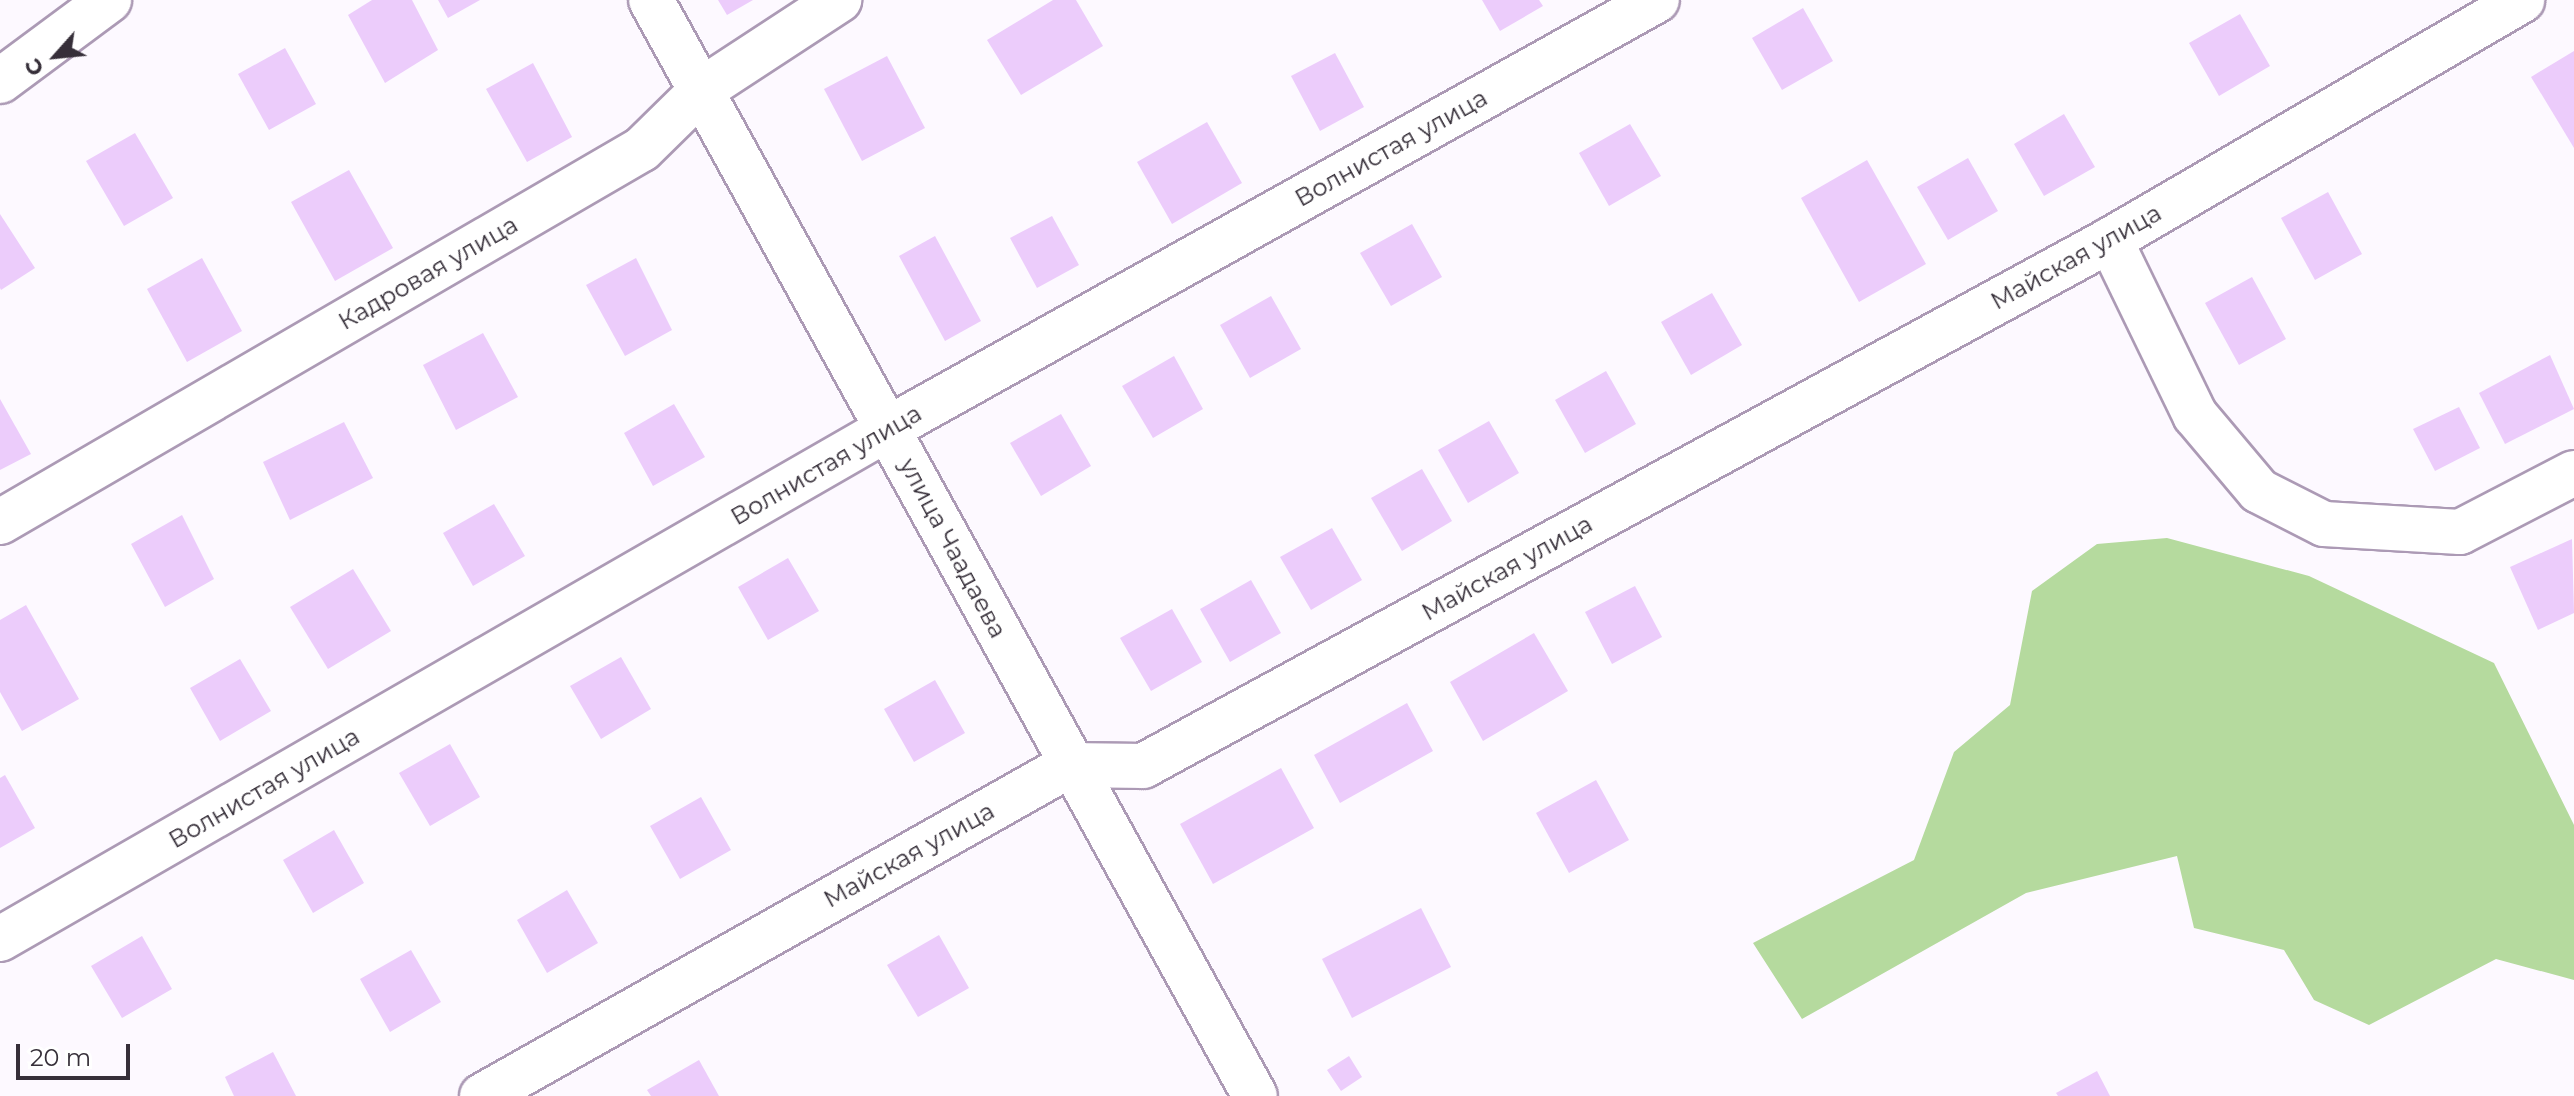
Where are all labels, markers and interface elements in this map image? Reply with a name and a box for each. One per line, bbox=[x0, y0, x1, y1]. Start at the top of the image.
north arrow bbox=[16, 16, 96, 96]
text: С bbox=[19, 54, 50, 80]
street label: Волнистая улица bbox=[1290, 83, 1492, 213]
street label: Майская улица bbox=[1986, 198, 2166, 316]
street label: Кадровая улица bbox=[333, 210, 523, 336]
street label: Волнистая улица bbox=[726, 399, 926, 531]
street label: улица Чаадаева bbox=[893, 453, 1013, 643]
street label: Майская улица bbox=[1417, 509, 1597, 627]
street label: Волнистая улица bbox=[164, 722, 364, 854]
street label: Майская улица bbox=[819, 796, 999, 914]
scale bar bbox=[20, 1028, 134, 1078]
text: 20 m bbox=[30, 1043, 91, 1072]

